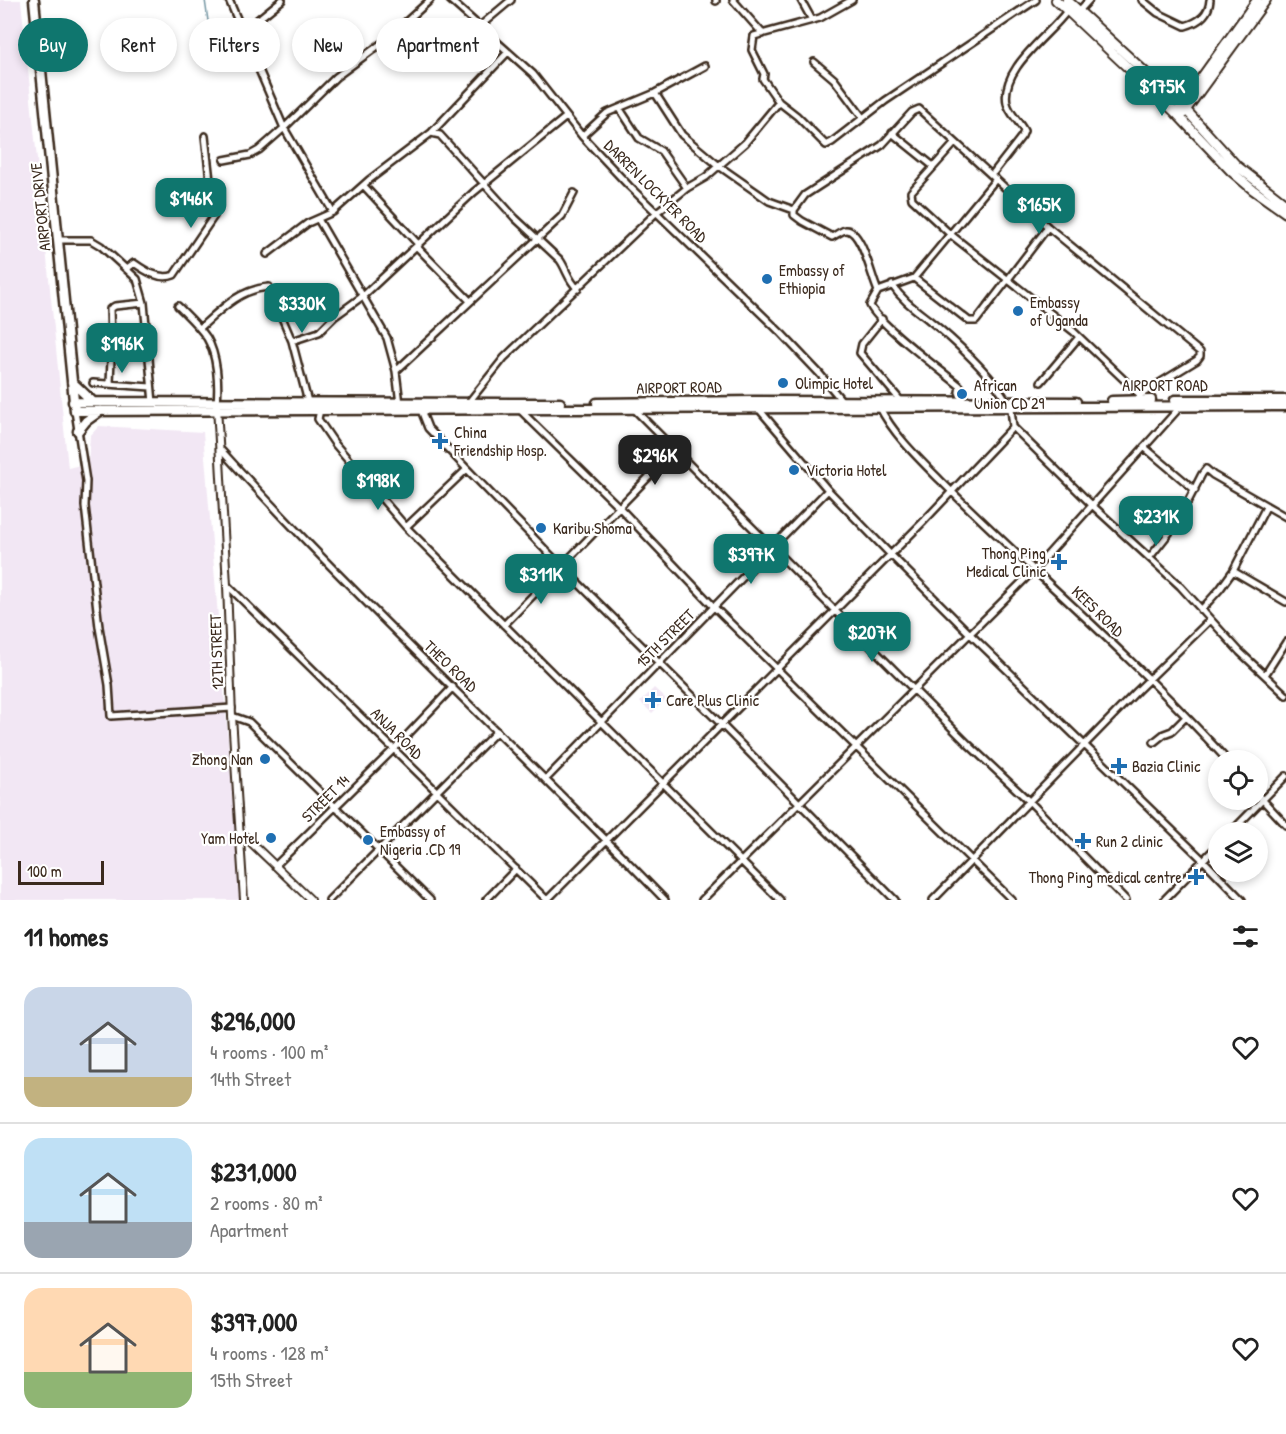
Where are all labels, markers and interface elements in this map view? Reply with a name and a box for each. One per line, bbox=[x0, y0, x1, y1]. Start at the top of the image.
chip: Buy bbox=[18, 18, 88, 72]
chip: Rent bbox=[100, 18, 177, 72]
chip: Filters bbox=[189, 18, 280, 72]
chip: New bbox=[292, 18, 364, 72]
chip: Apartment bbox=[376, 18, 500, 72]
pin: $175K bbox=[1120, 66, 1204, 117]
text: $175K bbox=[1139, 72, 1185, 99]
street label: DARREN LOCKYER ROAD bbox=[599, 134, 713, 248]
street label: AIRPORT DRIVE bbox=[24, 162, 56, 252]
pin: $146K bbox=[149, 178, 233, 229]
text: $146K bbox=[169, 184, 213, 211]
pin: $165K bbox=[997, 184, 1081, 235]
text: $165K bbox=[1017, 190, 1061, 217]
place label: Embassy of Ethiopia bbox=[779, 259, 845, 299]
marker: Embassy of Ethiopia bbox=[760, 272, 774, 286]
pin: $330K bbox=[260, 283, 344, 334]
text: $330K bbox=[278, 289, 326, 316]
place label: Embassy of Uganda bbox=[1030, 291, 1088, 331]
marker: Embassy of Uganda bbox=[1011, 304, 1025, 318]
pin: $196K bbox=[80, 323, 164, 374]
text: $196K bbox=[100, 329, 144, 356]
place label: Olimpic Hotel bbox=[795, 372, 874, 394]
place label: African Union CD 29 bbox=[974, 374, 1045, 414]
street label: AIRPORT ROAD bbox=[1122, 374, 1208, 396]
street label: AIRPORT ROAD bbox=[636, 375, 722, 399]
marker: Olimpic Hotel bbox=[776, 376, 790, 390]
marker: African Union CD 29 bbox=[955, 387, 969, 401]
place label: China Friendship Hosp. bbox=[453, 421, 547, 461]
marker: China Friendship Hosp. bbox=[431, 432, 449, 450]
pin: $296K bbox=[613, 435, 697, 486]
text: $296K bbox=[632, 441, 678, 468]
place label: Victoria Hotel bbox=[806, 459, 887, 481]
pin: $198K bbox=[336, 460, 420, 511]
marker: Victoria Hotel bbox=[787, 463, 801, 477]
text: $198K bbox=[356, 466, 400, 493]
pin: $231K bbox=[1114, 496, 1198, 547]
text: $231K bbox=[1133, 502, 1179, 529]
place label: Karibu Shoma bbox=[553, 517, 632, 539]
marker: Karibu Shoma bbox=[534, 521, 548, 535]
pin: $397K bbox=[709, 534, 793, 585]
text: $397K bbox=[728, 540, 774, 567]
place label: Thong Ping Medical Clinic bbox=[966, 542, 1047, 582]
marker: Thong Ping Medical Clinic bbox=[1050, 553, 1068, 571]
pin: $311K bbox=[499, 554, 583, 605]
text: $311K bbox=[519, 560, 563, 587]
street label: KEES ROAD bbox=[1067, 580, 1129, 642]
street label: 15TH STREET bbox=[631, 603, 700, 672]
pin: $207K bbox=[830, 612, 914, 663]
street label: 12TH STREET bbox=[204, 613, 228, 690]
text: $207K bbox=[848, 618, 896, 645]
street label: THEO ROAD bbox=[420, 635, 483, 697]
place label: Care Plus Clinic bbox=[666, 689, 760, 711]
marker: Care Plus Clinic bbox=[644, 691, 662, 709]
street label: ANJA ROAD bbox=[366, 702, 428, 764]
place label: Zhong Nan bbox=[192, 748, 253, 770]
map controls bbox=[1208, 750, 1268, 882]
button: locate bbox=[1208, 750, 1268, 810]
marker: Zhong Nan bbox=[258, 752, 272, 766]
place label: Bazia Clinic bbox=[1132, 755, 1201, 777]
marker: Bazia Clinic bbox=[1110, 757, 1128, 775]
street label: STREET 14 bbox=[296, 769, 354, 827]
place label: Embassy of Nigeria .CD 19 bbox=[380, 820, 461, 860]
button: layers bbox=[1208, 822, 1268, 882]
place label: Yam Hotel bbox=[201, 827, 260, 849]
place label: Run 2 clinic bbox=[1096, 830, 1164, 852]
marker: Yam Hotel bbox=[264, 831, 278, 845]
marker: Run 2 clinic bbox=[1074, 832, 1092, 850]
marker: Embassy of Nigeria .CD 19 bbox=[361, 833, 375, 847]
scale bar bbox=[18, 858, 104, 886]
text: 100 m bbox=[27, 860, 62, 882]
place label: Thong Ping medical centre bbox=[1029, 866, 1183, 888]
marker: Thong Ping medical centre bbox=[1187, 868, 1205, 886]
text: 11 homes bbox=[24, 919, 108, 954]
icon: filters bbox=[1229, 920, 1262, 953]
text: $296,000 bbox=[210, 1003, 295, 1038]
icon: home bbox=[72, 1011, 144, 1083]
icon: heart bbox=[1229, 1031, 1262, 1064]
text: 4 rooms · 100 m² bbox=[210, 1038, 328, 1065]
text: 14th Street bbox=[210, 1065, 291, 1092]
text: $231,000 bbox=[210, 1154, 297, 1189]
icon: home bbox=[72, 1162, 144, 1234]
icon: heart bbox=[1229, 1182, 1262, 1215]
text: 2 rooms · 80 m² bbox=[210, 1189, 323, 1216]
text: Apartment bbox=[210, 1216, 288, 1243]
text: $397,000 bbox=[210, 1304, 297, 1339]
icon: home bbox=[72, 1312, 144, 1384]
icon: heart bbox=[1229, 1332, 1262, 1365]
text: 4 rooms · 128 m² bbox=[210, 1339, 329, 1366]
text: 15th Street bbox=[210, 1366, 292, 1393]

